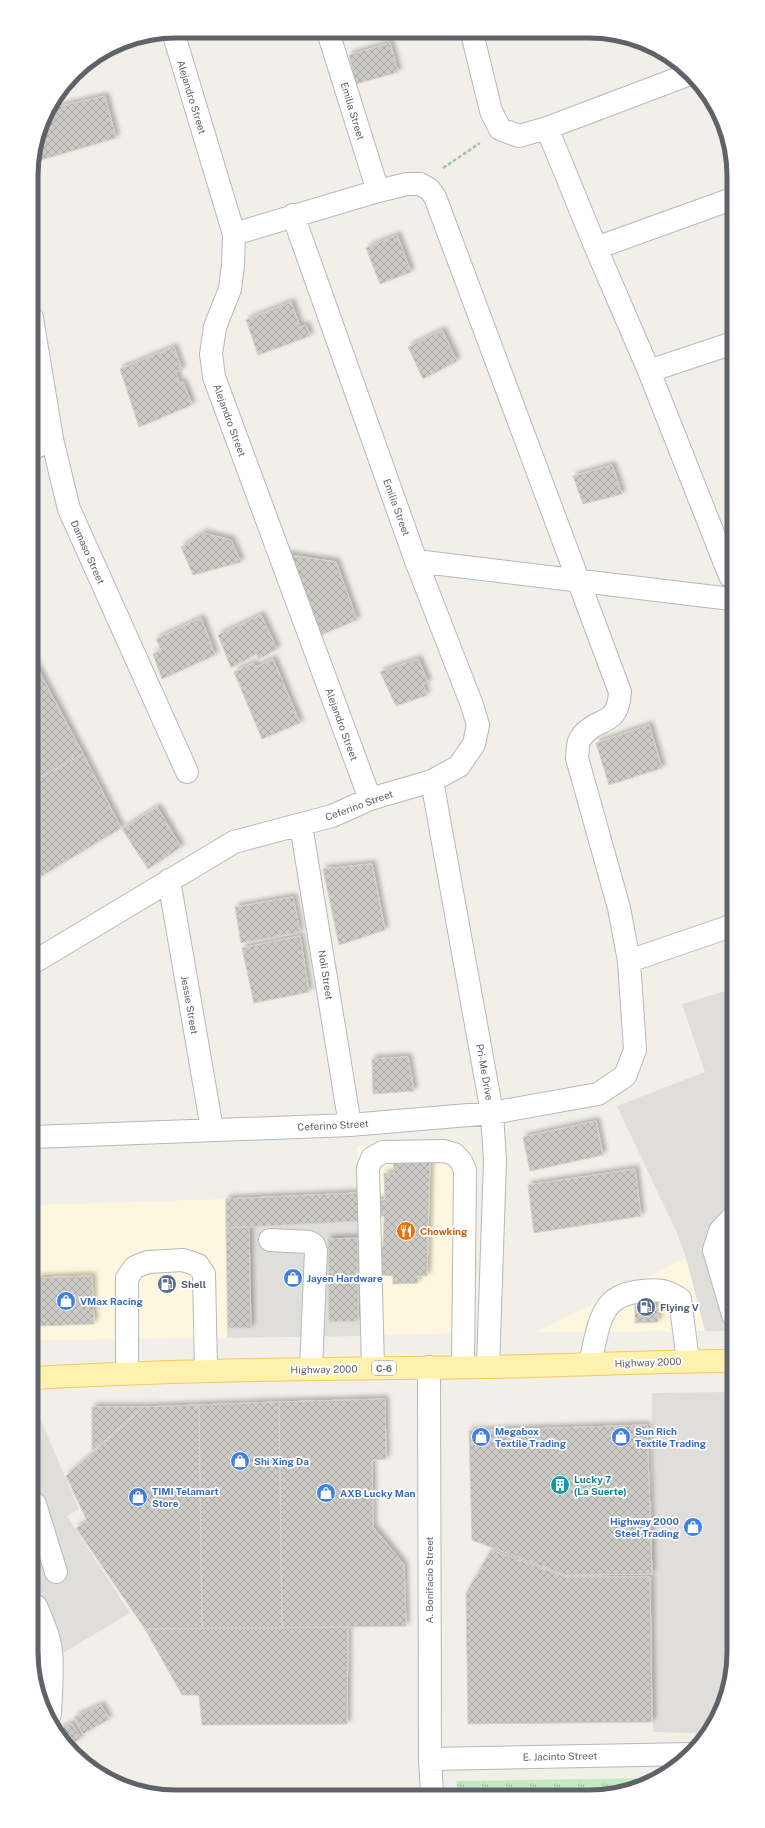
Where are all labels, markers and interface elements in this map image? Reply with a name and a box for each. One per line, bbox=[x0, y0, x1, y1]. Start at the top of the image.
street label: Alejandro Street bbox=[175, 59, 209, 135]
street label: Emilia Street bbox=[339, 81, 368, 141]
street label: Alejandro Street bbox=[211, 382, 249, 458]
street label: Emilia Street bbox=[381, 477, 413, 537]
street label: Damaso Street bbox=[69, 518, 108, 586]
street label: Alejandro Street bbox=[323, 686, 361, 762]
street label: Ceferino Street bbox=[323, 787, 395, 823]
street label: Noli Street bbox=[316, 949, 336, 1001]
street label: Jessie Street bbox=[179, 975, 201, 1035]
street label: Pri-Me Drive bbox=[474, 1043, 496, 1102]
street label: Ceferino Street bbox=[297, 1117, 369, 1133]
restaurant icon: Chowking bbox=[395, 1220, 417, 1242]
place label: Chowking bbox=[420, 1225, 468, 1237]
shop icon: Jayen Hardware bbox=[282, 1267, 304, 1289]
place label: Jayen Hardware bbox=[307, 1272, 383, 1284]
fuel station icon: Shell bbox=[156, 1273, 178, 1295]
place label: Shell bbox=[181, 1278, 206, 1290]
shop icon: VMax Racing bbox=[55, 1290, 77, 1312]
place label: VMax Racing bbox=[80, 1295, 144, 1307]
fuel station icon: Flying V bbox=[635, 1296, 657, 1318]
place label: Flying V bbox=[660, 1301, 699, 1313]
street label: Highway 2000 bbox=[614, 1355, 682, 1369]
road number: C-6 bbox=[372, 1361, 396, 1375]
street label: Highway 2000 bbox=[290, 1362, 358, 1376]
place label: Megabox Textile Trading bbox=[495, 1425, 567, 1449]
place label: Sun Rich Textile Trading bbox=[635, 1425, 707, 1449]
shop icon: Megabox Textile Trading bbox=[470, 1426, 492, 1448]
shop icon: Sun Rich Textile Trading bbox=[610, 1426, 632, 1448]
shop icon: Shi Xing Da bbox=[229, 1450, 251, 1472]
place label: Shi Xing Da bbox=[254, 1455, 309, 1467]
place label: Lucky 7 (La Suerte) bbox=[574, 1473, 627, 1497]
building icon: Lucky 7 (La Suerte) bbox=[549, 1474, 571, 1496]
shop icon: AXB Lucky Man bbox=[315, 1482, 337, 1504]
place label: TIMI Telamart Store bbox=[152, 1485, 219, 1509]
shop icon: TIMI Telamart Store bbox=[127, 1486, 149, 1508]
place label: AXB Lucky Man bbox=[340, 1487, 416, 1499]
place label: Highway 2000 Steel Trading bbox=[610, 1515, 680, 1539]
shop icon: Highway 2000 Steel Trading bbox=[682, 1516, 704, 1538]
street label: A. Bonifacio Street bbox=[423, 1536, 435, 1624]
street label: E. Jacinto Street bbox=[523, 1749, 597, 1763]

